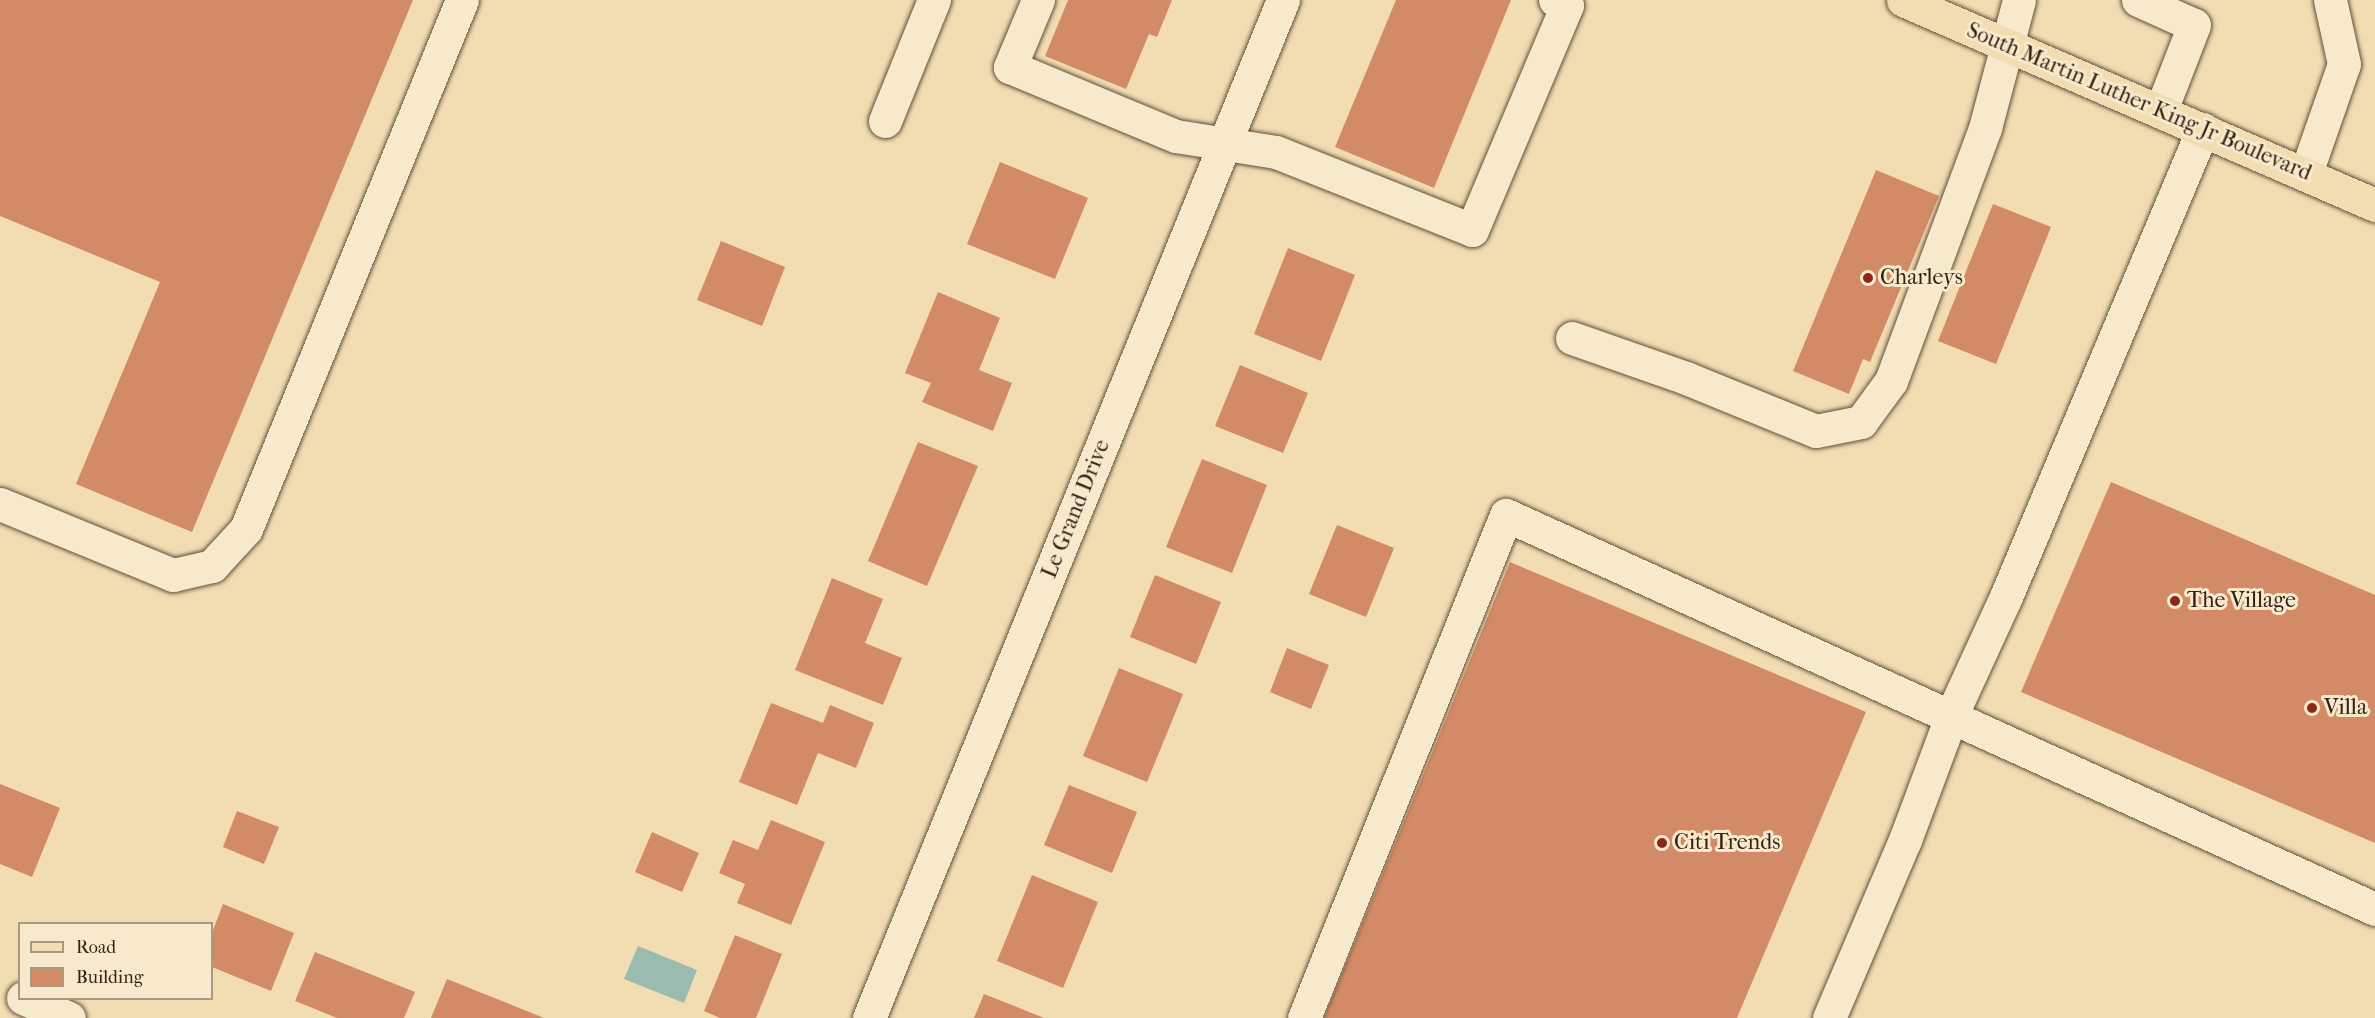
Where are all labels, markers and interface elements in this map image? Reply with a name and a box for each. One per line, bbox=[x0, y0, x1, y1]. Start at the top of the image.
street label: South Martin Luther King Jr Boulevard bbox=[1963, 17, 2315, 187]
place label: Charleys bbox=[1880, 265, 1963, 291]
marker: Charleys bbox=[1861, 271, 1875, 285]
street label: Le Grand Drive bbox=[1036, 436, 1116, 582]
place label: The Village bbox=[2187, 588, 2296, 614]
marker: The Village bbox=[2168, 594, 2182, 608]
place label: Villa bbox=[2324, 695, 2367, 721]
marker: Villa bbox=[2305, 701, 2319, 715]
place label: Citi Trends bbox=[1674, 830, 1780, 856]
marker: Citi Trends bbox=[1655, 836, 1669, 850]
legend bbox=[18, 922, 213, 1000]
text: Road bbox=[76, 937, 116, 958]
text: Building bbox=[76, 967, 143, 988]

